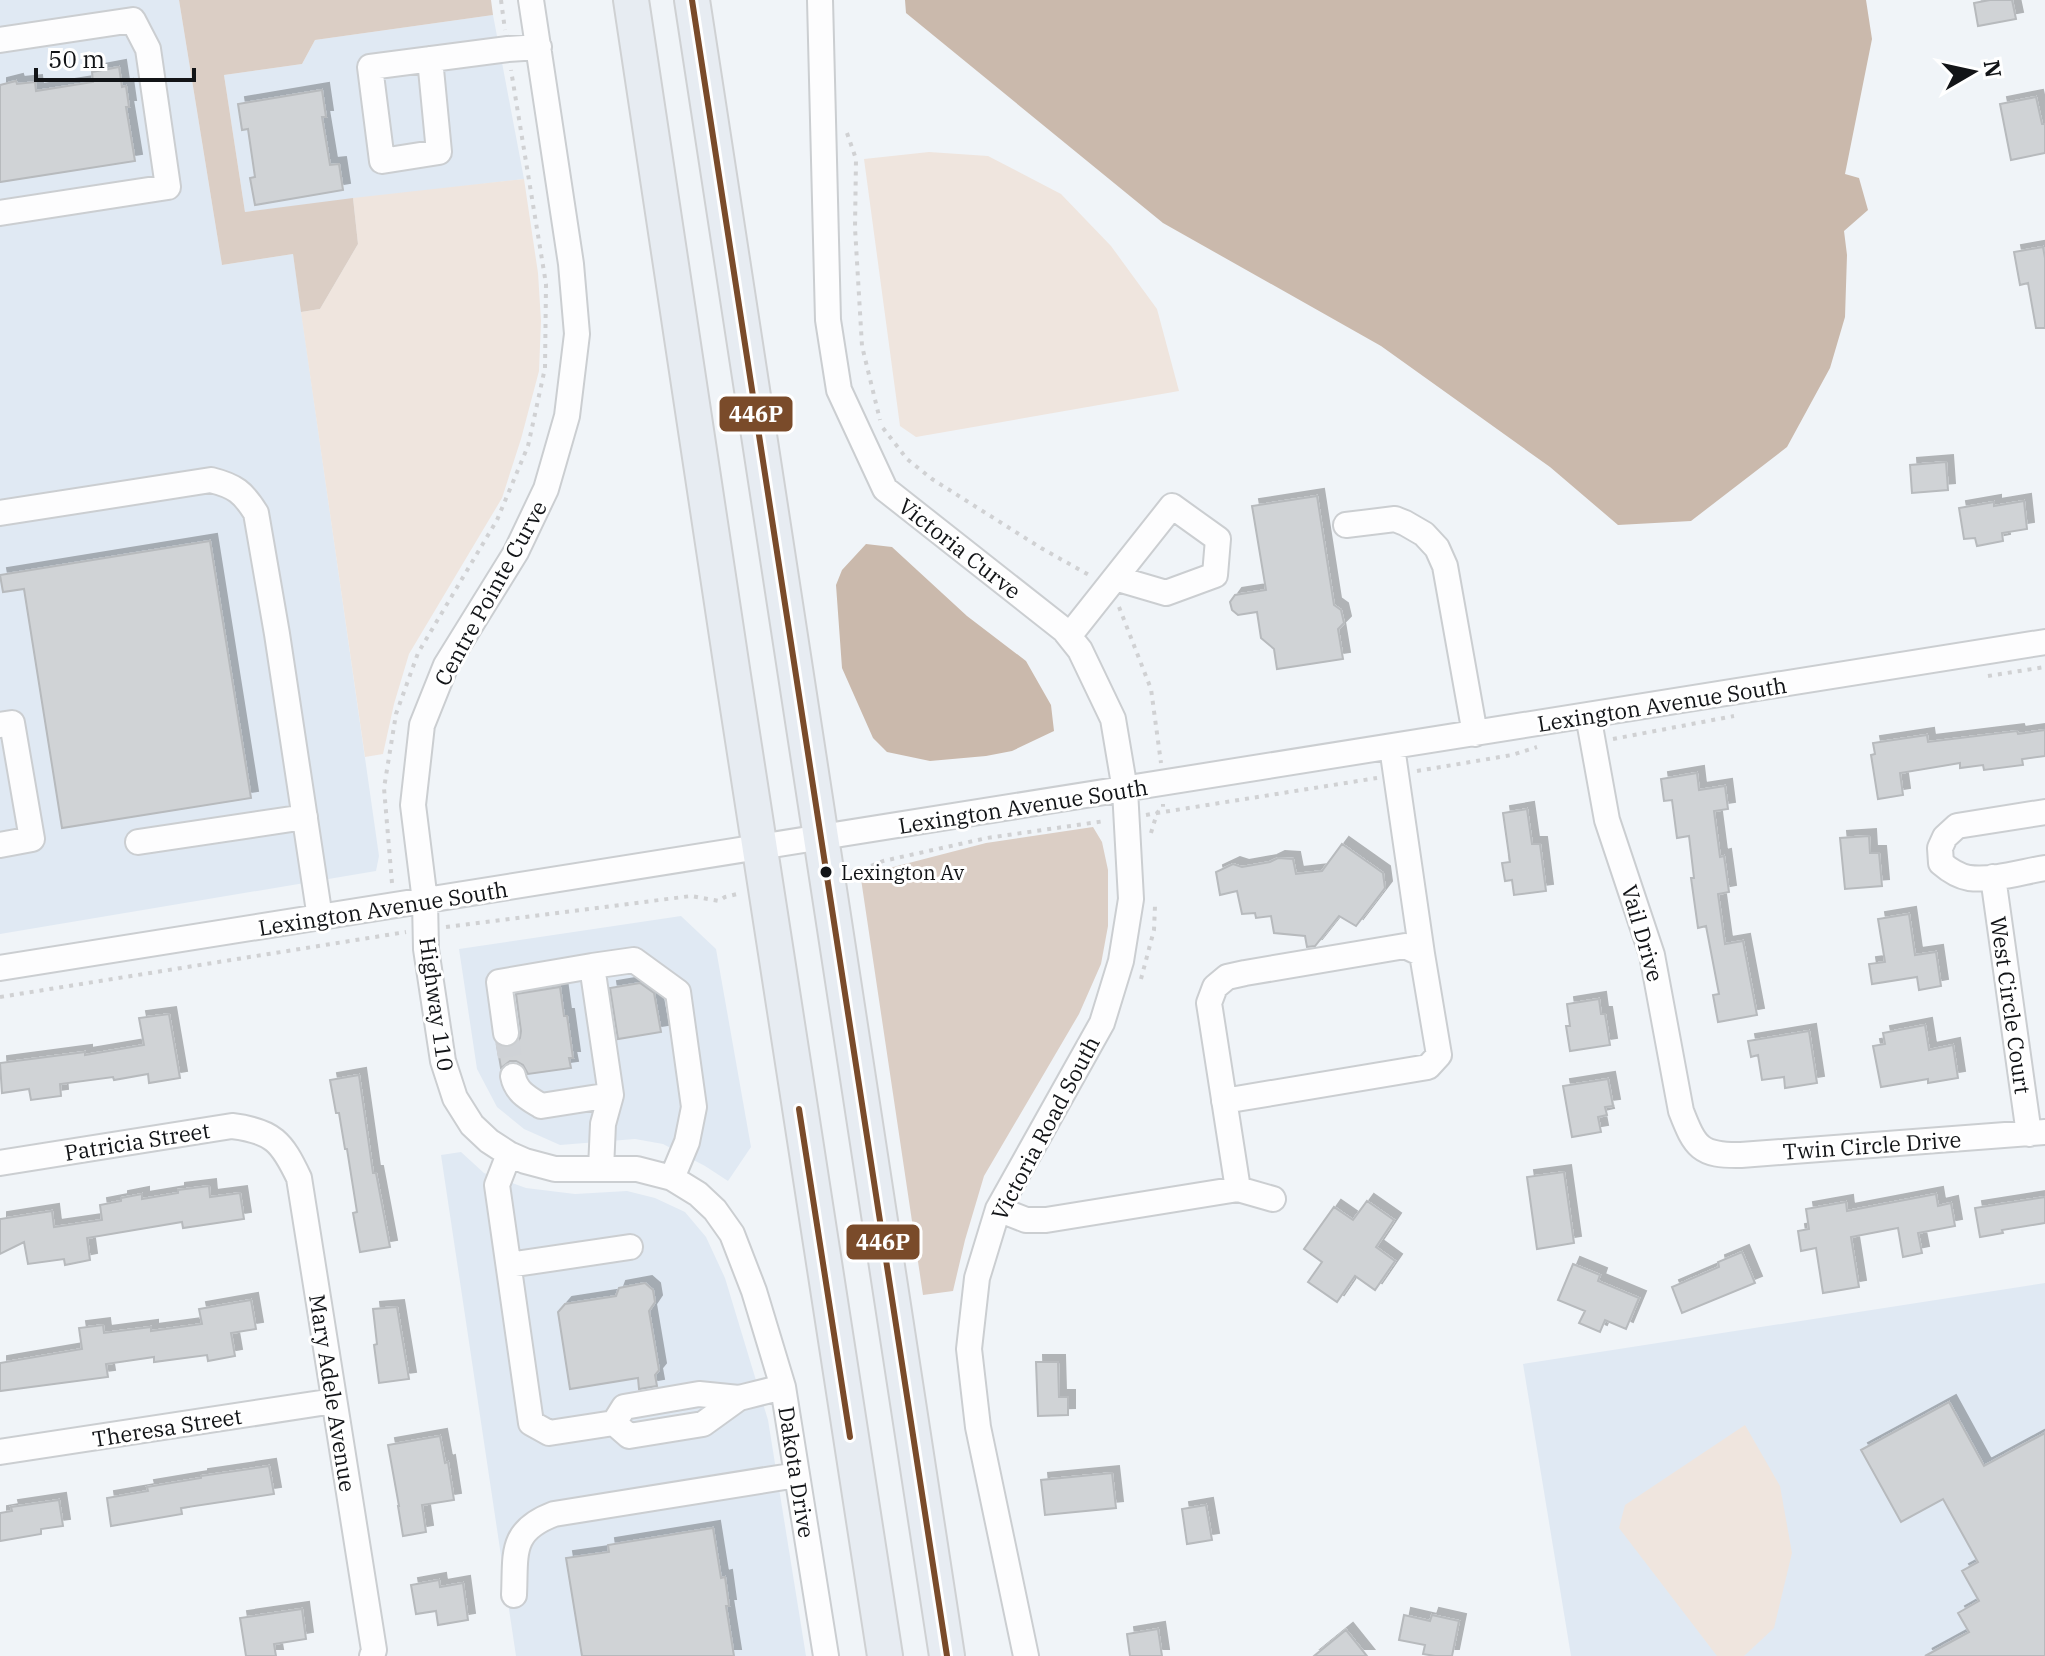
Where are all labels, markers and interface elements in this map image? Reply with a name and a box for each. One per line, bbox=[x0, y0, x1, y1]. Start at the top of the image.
scale bar bbox=[36, 32, 194, 82]
north arrow bbox=[1933, 32, 2013, 112]
text: 50 m bbox=[48, 43, 105, 75]
text: N bbox=[1978, 58, 2009, 80]
line badge: 446P bbox=[718, 395, 794, 433]
text: 446P bbox=[729, 399, 783, 428]
street label: Victoria Curve bbox=[893, 491, 1027, 605]
street label: Centre Pointe Curve bbox=[427, 495, 553, 691]
street label: Lexington Avenue South bbox=[1535, 670, 1789, 738]
street label: Lexington Avenue South bbox=[896, 772, 1150, 840]
place label: Lexington Av bbox=[841, 859, 965, 886]
marker: Lexington Av bbox=[818, 864, 834, 880]
street label: Lexington Avenue South bbox=[256, 874, 510, 942]
street label: Vail Drive bbox=[1615, 881, 1671, 985]
street label: West Circle Court bbox=[1984, 914, 2038, 1096]
street label: Highway 110 bbox=[413, 935, 461, 1073]
street label: Victoria Road South bbox=[984, 1031, 1106, 1225]
street label: Patricia Street bbox=[62, 1115, 212, 1167]
street label: Twin Circle Drive bbox=[1782, 1124, 1962, 1166]
line badge: 446P bbox=[845, 1223, 921, 1261]
text: 446P bbox=[856, 1227, 910, 1256]
street label: Mary Adele Avenue bbox=[303, 1292, 363, 1494]
street label: Theresa Street bbox=[90, 1401, 244, 1453]
street label: Dakota Drive bbox=[772, 1404, 822, 1540]

